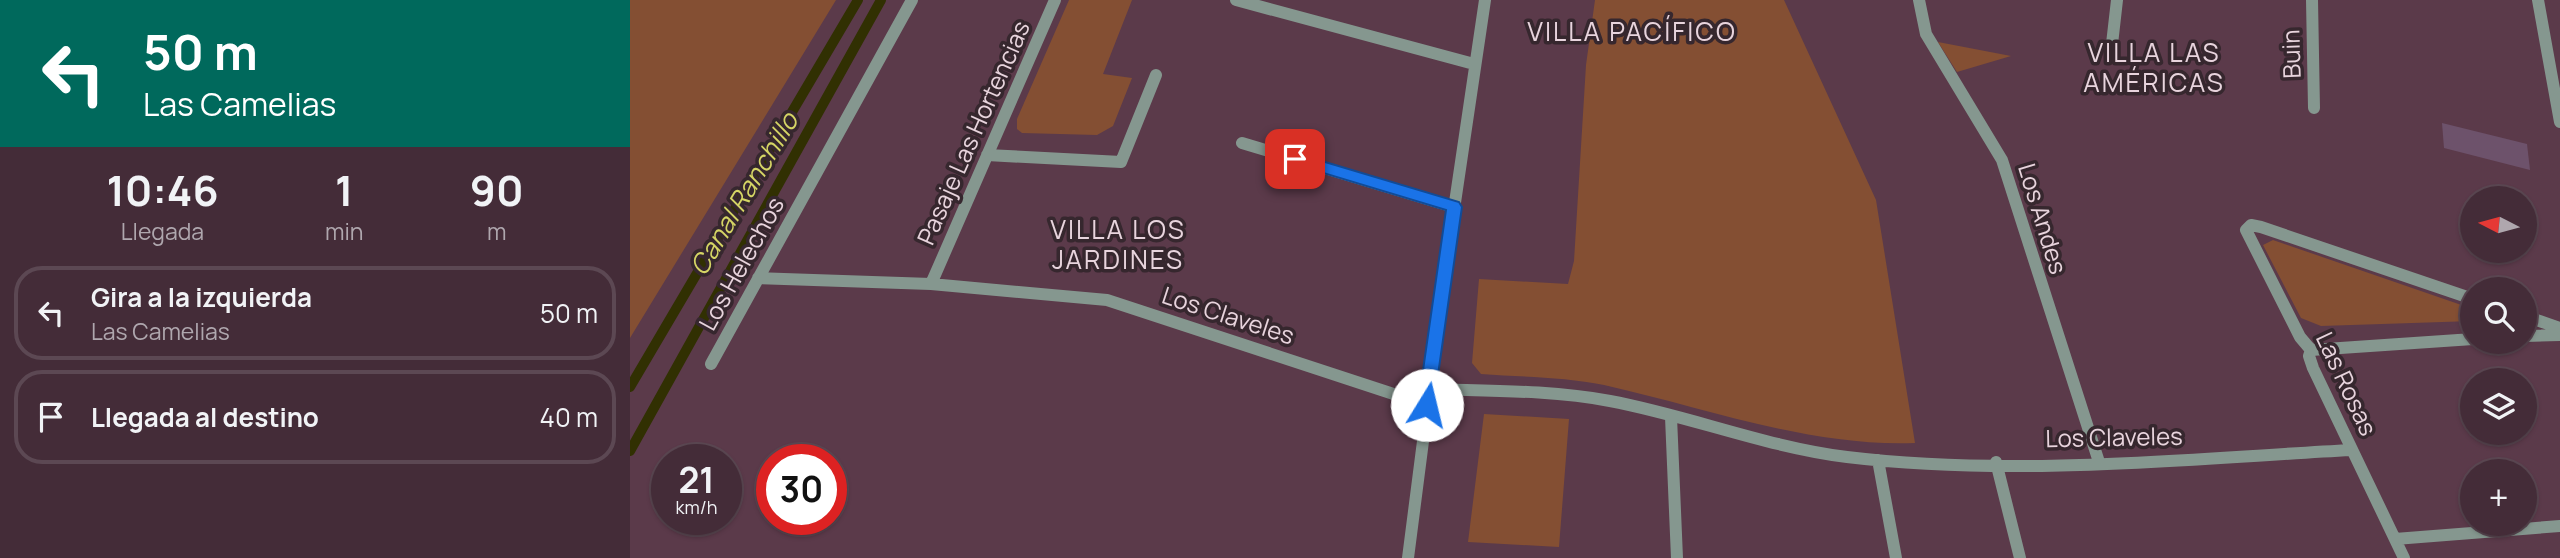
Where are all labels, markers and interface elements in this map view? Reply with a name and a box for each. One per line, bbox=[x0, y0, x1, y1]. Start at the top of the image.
district label: VILLA PACÍFICO bbox=[1527, 13, 1737, 49]
street label: Pasaje Las Hortencias bbox=[908, 15, 1037, 250]
text: 50 m bbox=[143, 18, 258, 85]
icon: left bbox=[28, 28, 119, 119]
street label: Buin bbox=[2273, 29, 2308, 79]
district label: VILLA LAS AMÉRICAS bbox=[2083, 34, 2225, 100]
text: Las Camelias bbox=[143, 82, 336, 126]
water label: Canal Ranchillo bbox=[680, 104, 807, 282]
pin bbox=[1265, 129, 1325, 189]
icon: arrive bbox=[1276, 140, 1314, 178]
street label: Los Andes bbox=[2011, 159, 2076, 278]
text: 10:46 bbox=[106, 161, 218, 219]
text: 1 bbox=[335, 161, 353, 219]
text: 90 bbox=[470, 161, 524, 219]
north arrow bbox=[2460, 186, 2538, 262]
map controls bbox=[2460, 186, 2537, 536]
street label: Los Helechos bbox=[690, 191, 791, 336]
district label: VILLA LOS JARDINES bbox=[1050, 211, 1186, 277]
text: Llegada bbox=[121, 215, 204, 247]
text: min bbox=[325, 215, 363, 247]
text: m bbox=[487, 215, 506, 247]
button: search bbox=[2460, 277, 2537, 354]
street label: Los Claveles bbox=[1158, 278, 1299, 351]
text: Gira a la izquierda bbox=[91, 279, 312, 315]
icon: left bbox=[32, 294, 70, 332]
text: 50 m bbox=[540, 295, 598, 331]
text: Las Camelias bbox=[91, 315, 230, 347]
street label: Las Rosas bbox=[2309, 326, 2386, 441]
position arrow bbox=[1390, 368, 1464, 442]
button: layers bbox=[2460, 368, 2537, 445]
icon: arrive bbox=[32, 398, 70, 436]
text: Llegada al destino bbox=[91, 399, 319, 435]
text: 40 m bbox=[540, 399, 598, 435]
street label: Los Claveles bbox=[2045, 419, 2183, 454]
speed limit sign: 30 bbox=[756, 444, 847, 535]
text: 21 bbox=[678, 456, 715, 504]
button: + bbox=[2460, 459, 2537, 536]
text: km/h bbox=[676, 495, 717, 519]

